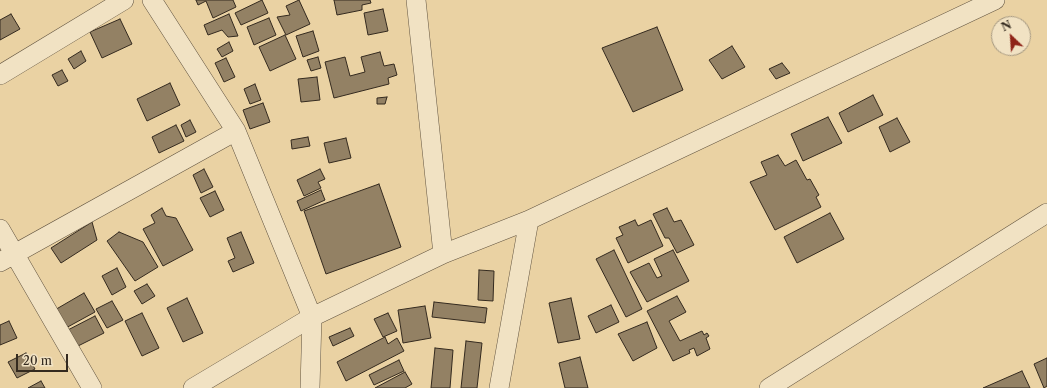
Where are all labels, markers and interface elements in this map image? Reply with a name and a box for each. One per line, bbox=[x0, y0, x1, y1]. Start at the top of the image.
north arrow bbox=[991, 16, 1031, 56]
text: N bbox=[999, 18, 1014, 34]
scale bar bbox=[18, 346, 70, 372]
text: 20 m bbox=[23, 353, 52, 368]

